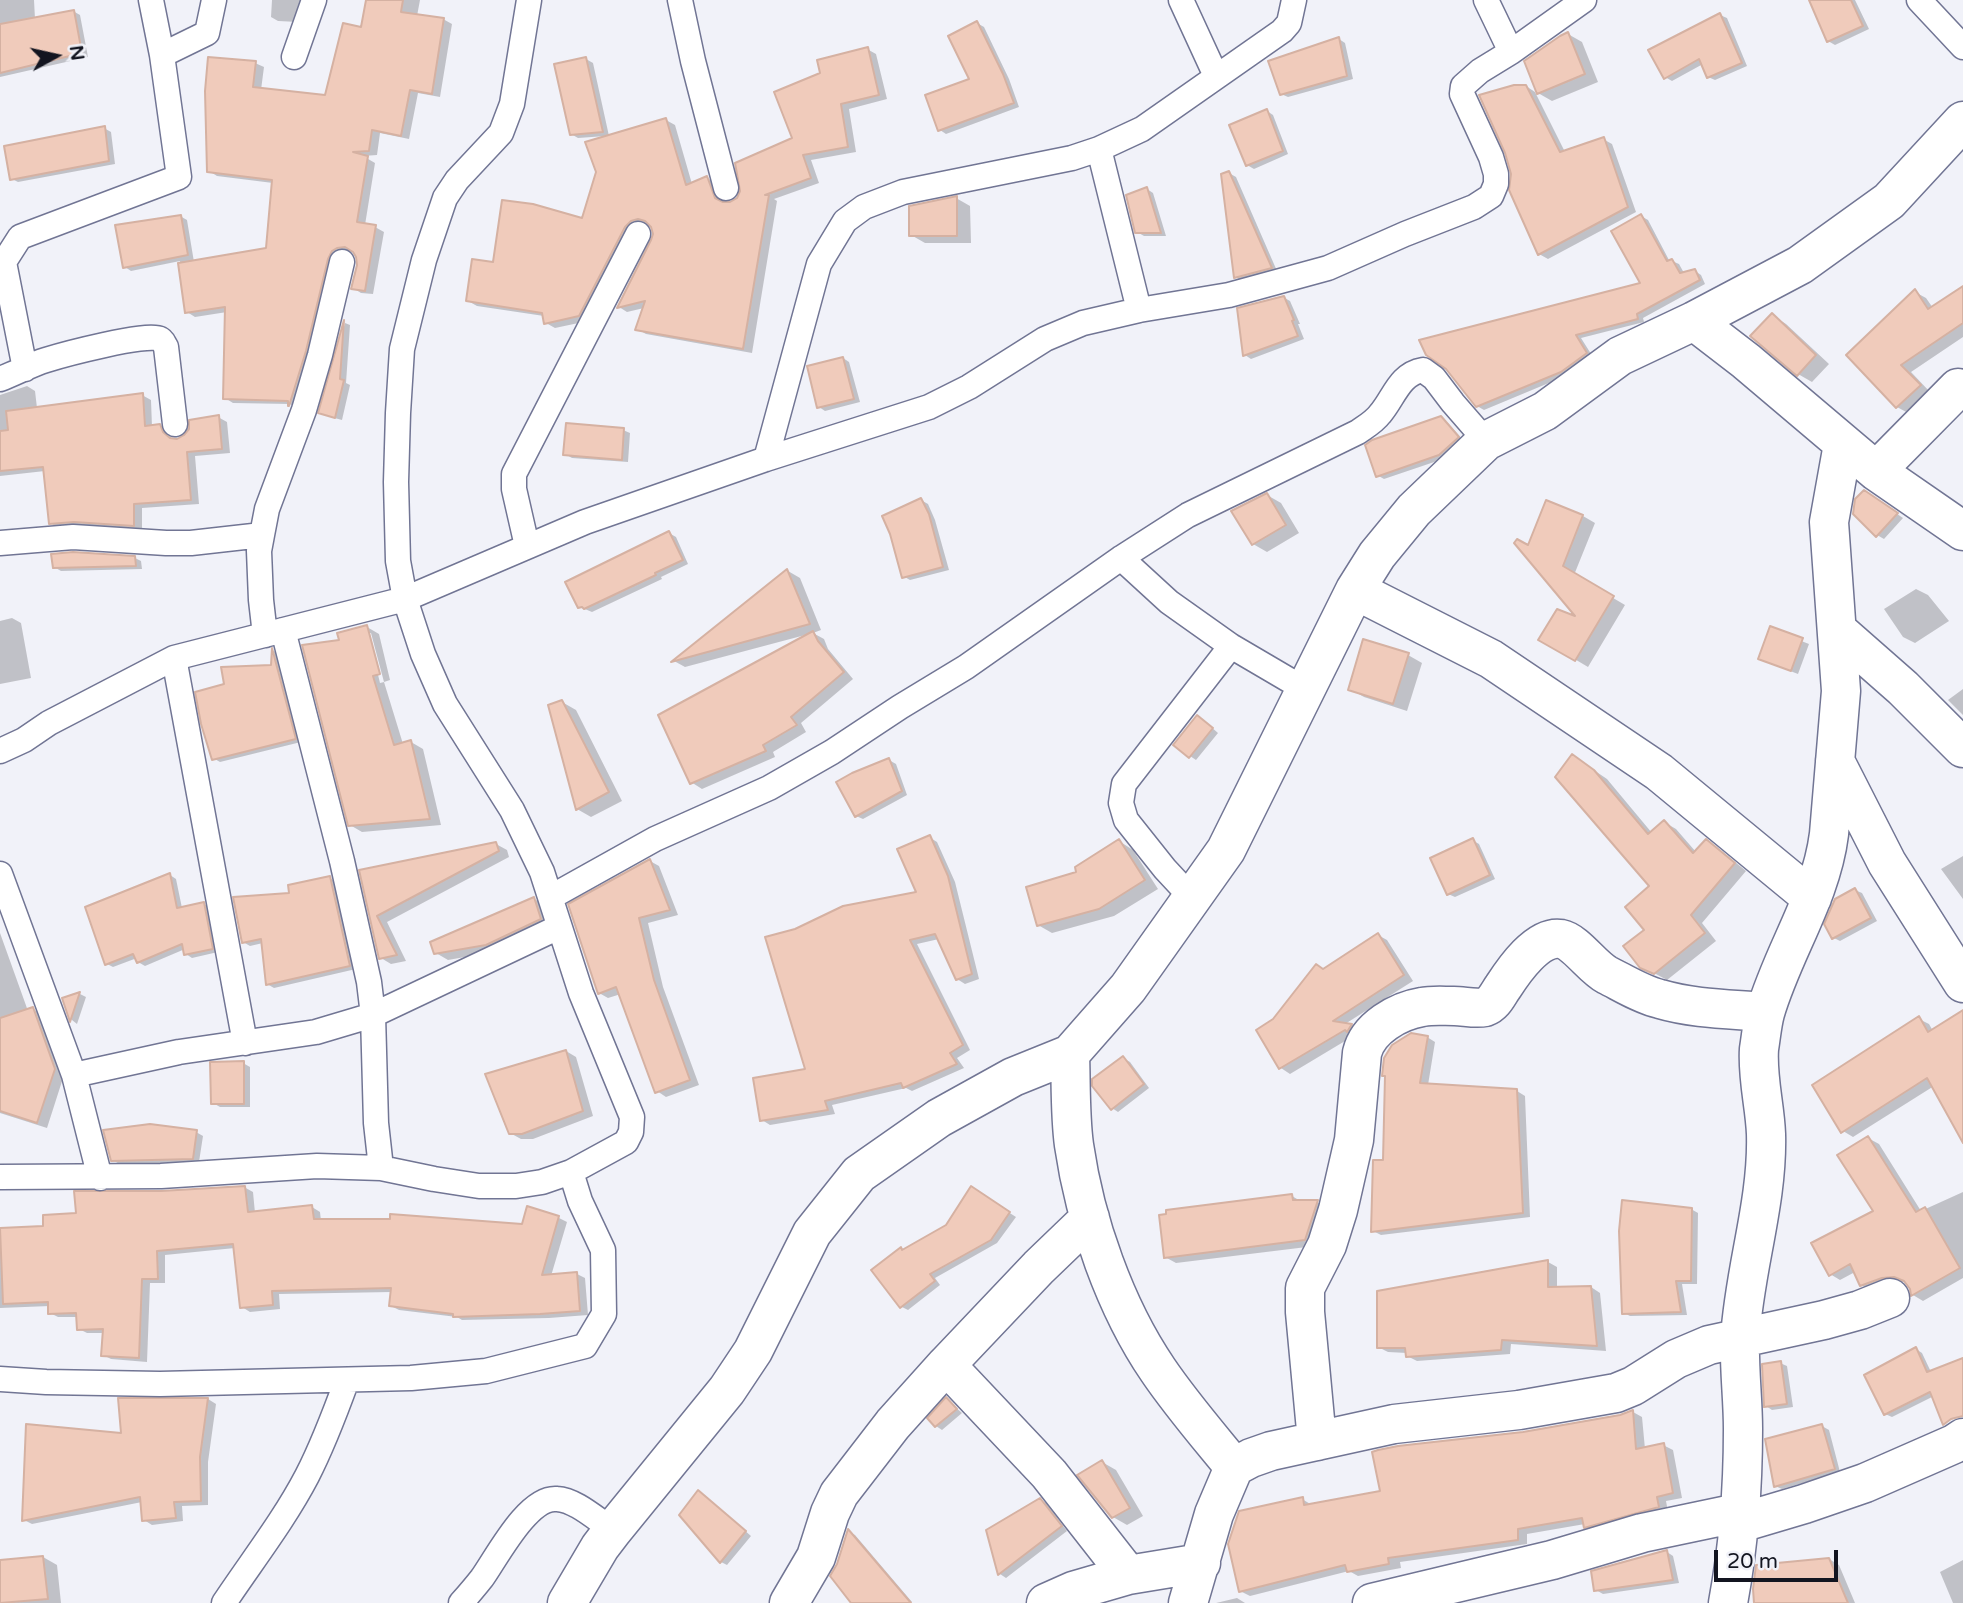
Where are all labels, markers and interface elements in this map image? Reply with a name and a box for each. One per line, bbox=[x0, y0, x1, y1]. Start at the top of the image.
north arrow bbox=[21, 21, 91, 91]
text: N bbox=[65, 44, 89, 62]
scale bar bbox=[1718, 1536, 1842, 1580]
text: 20 m bbox=[1727, 1549, 1778, 1574]

